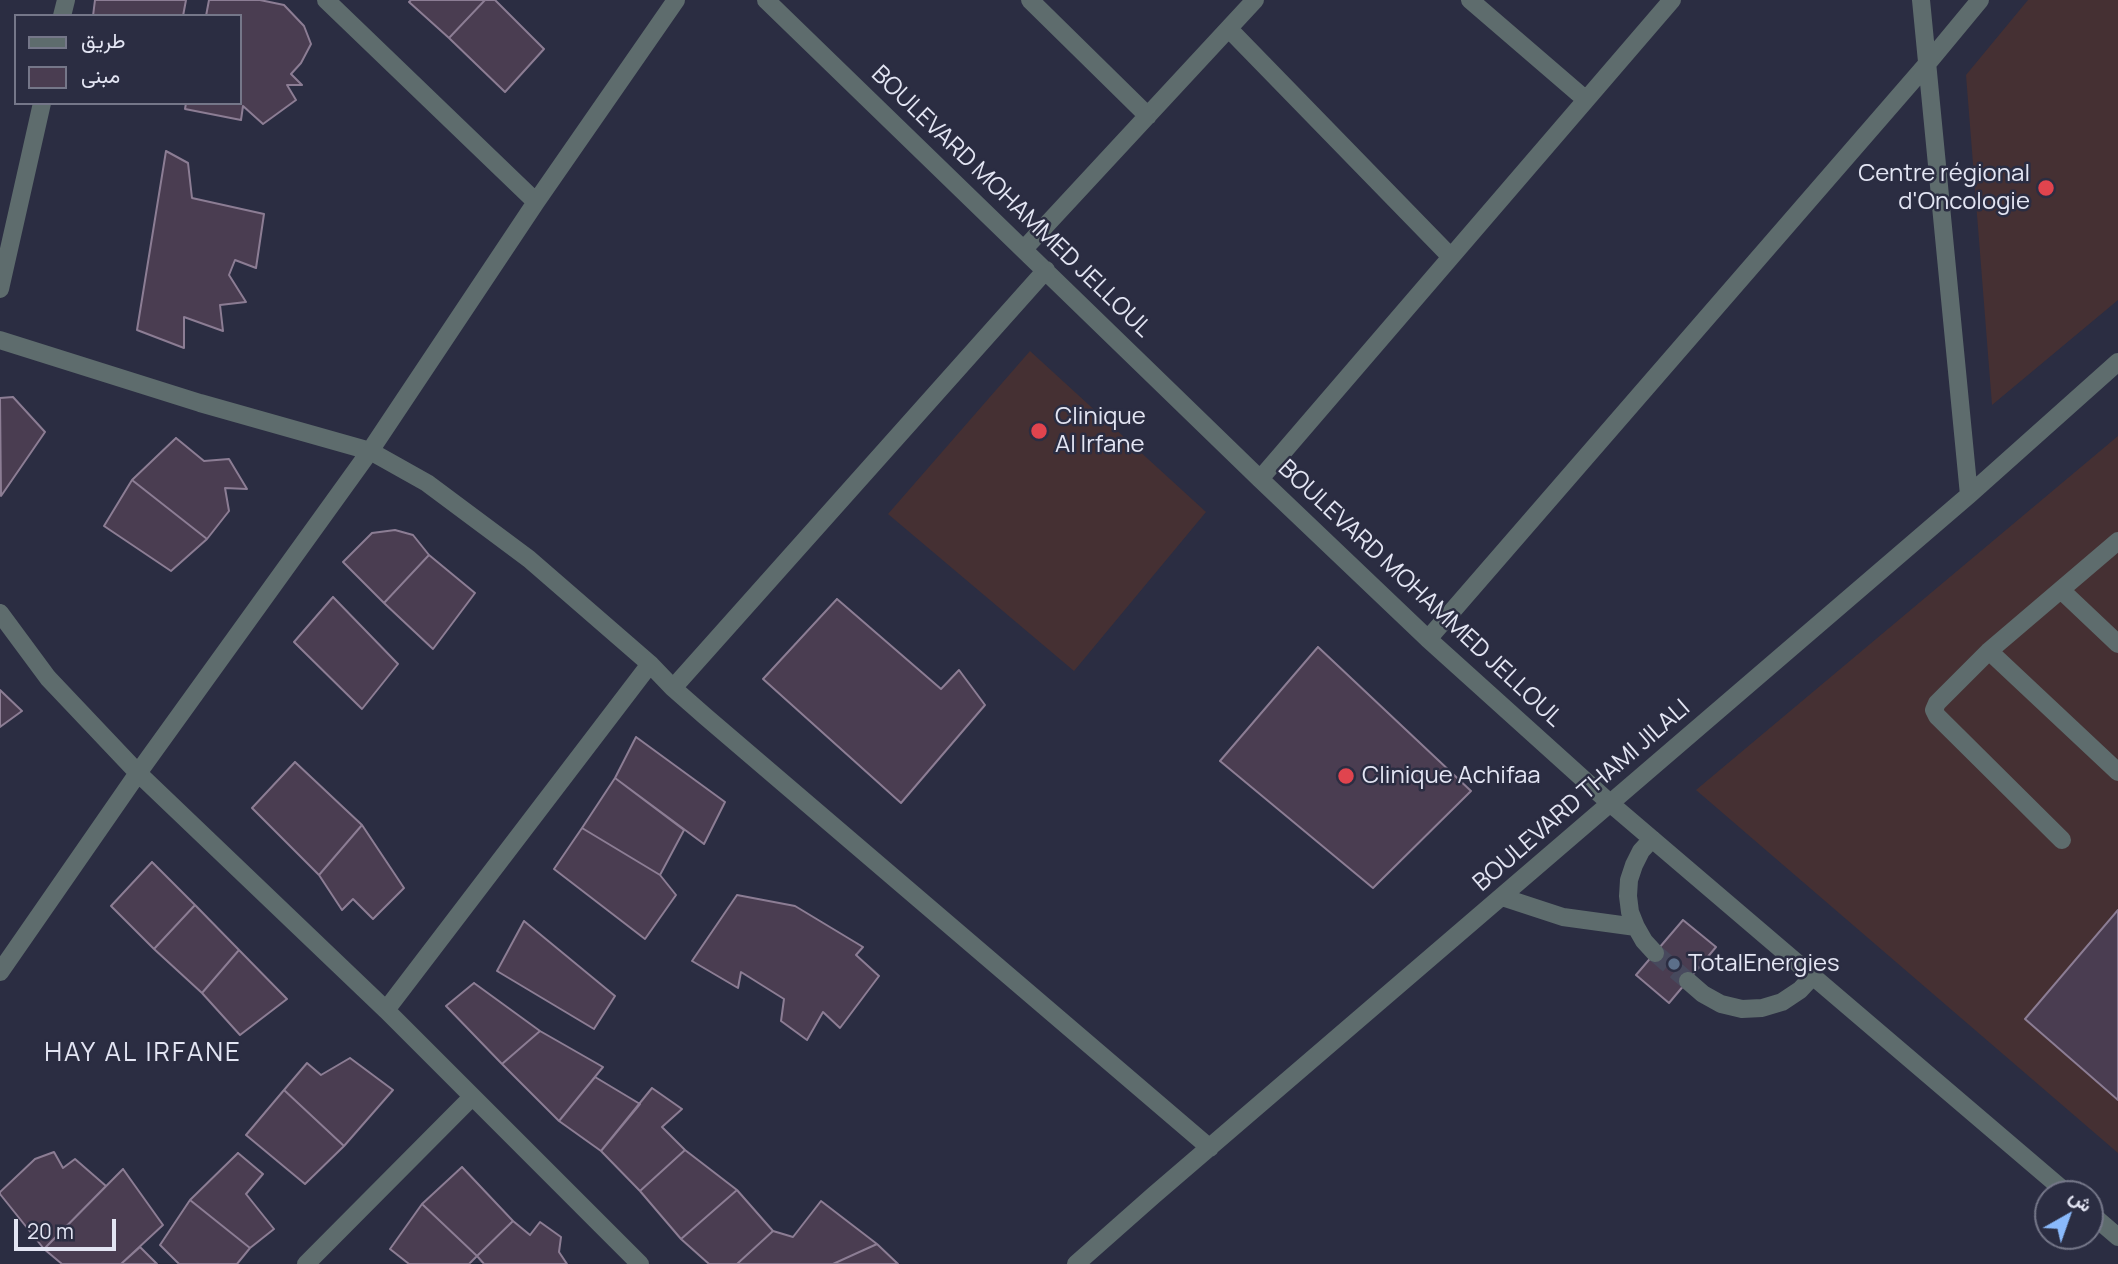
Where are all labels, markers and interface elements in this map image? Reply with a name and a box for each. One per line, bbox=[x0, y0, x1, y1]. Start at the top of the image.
legend bbox=[14, 14, 242, 105]
text: طريق bbox=[81, 26, 126, 54]
street label: BOULEVARD MOHAMMED JELLOUL bbox=[865, 60, 1157, 344]
text: مبنى bbox=[81, 61, 120, 89]
place label: Centre régional d'Oncologie bbox=[1858, 160, 2030, 216]
marker: Centre régional d'Oncologie bbox=[2036, 178, 2056, 198]
place label: Clinique Al Irfane bbox=[1055, 403, 1146, 459]
marker: Clinique Al Irfane bbox=[1029, 421, 1049, 441]
street label: BOULEVARD MOHAMMED JELLOUL bbox=[1272, 454, 1568, 734]
street label: BOULEVARD THAMI JILALI bbox=[1468, 694, 1696, 898]
place label: Clinique Achifaa bbox=[1362, 762, 1541, 790]
marker: Clinique Achifaa bbox=[1336, 766, 1356, 786]
place label: TotalEnergies bbox=[1688, 950, 1840, 978]
marker: TotalEnergies bbox=[1666, 956, 1682, 972]
district label: HAY AL IRFANE bbox=[46, 1038, 240, 1070]
north arrow bbox=[2034, 1180, 2104, 1250]
text: ش bbox=[2064, 1183, 2098, 1218]
scale bar bbox=[18, 1204, 119, 1248]
text: 20 m bbox=[27, 1217, 74, 1245]

